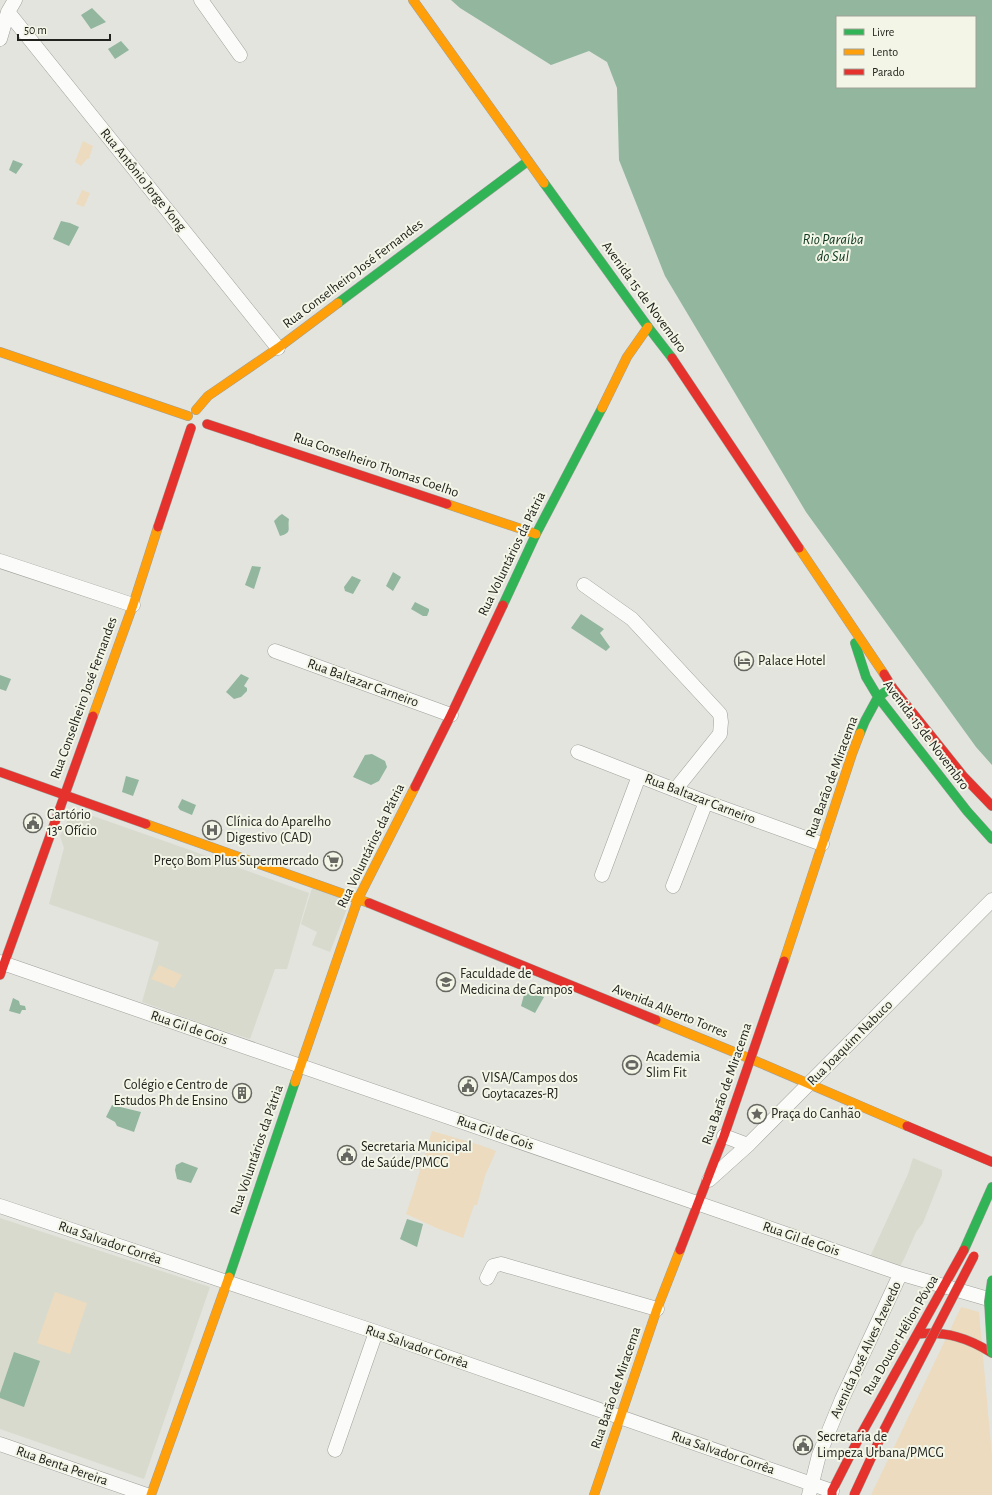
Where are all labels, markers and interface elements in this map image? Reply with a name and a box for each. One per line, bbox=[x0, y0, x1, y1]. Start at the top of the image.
scale bar bbox=[18, 16, 110, 42]
legend bbox=[836, 16, 976, 88]
text: 50 m bbox=[24, 24, 47, 36]
text: Livre bbox=[872, 26, 894, 38]
text: Lento bbox=[872, 46, 898, 58]
text: Parado bbox=[872, 66, 905, 78]
street label: Rua Antônio Jorge Yong bbox=[97, 126, 189, 234]
street label: Rua Conselheiro José Fernandes bbox=[280, 217, 426, 331]
water label: Rio Paraíba do Sul bbox=[803, 232, 863, 264]
street label: Avenida 15 de Novembro bbox=[599, 239, 689, 355]
street label: Rua Conselheiro Thomas Coelho bbox=[291, 430, 461, 500]
street label: Rua Voluntários da Pátria bbox=[476, 489, 548, 618]
street label: Rua Conselheiro José Fernandes bbox=[48, 615, 120, 781]
hotel icon: Palace Hotel bbox=[733, 650, 755, 672]
place label: Palace Hotel bbox=[758, 654, 826, 668]
street label: Rua Baltazar Carneiro bbox=[305, 656, 421, 710]
street label: Avenida 15 de Novembro bbox=[880, 678, 972, 793]
street label: Rua Barão de Miracema bbox=[804, 714, 861, 840]
street label: Rua Baltazar Carneiro bbox=[643, 771, 757, 827]
street label: Rua Voluntários da Pátria bbox=[335, 781, 407, 910]
place label: Cartório 13º Ofício bbox=[47, 808, 97, 838]
public building icon: Cartório 13º Ofício bbox=[22, 812, 44, 834]
place label: Clínica do Aparelho Digestivo (CAD) bbox=[226, 815, 331, 845]
hospital icon: Clínica do Aparelho Digestivo (CAD) bbox=[201, 819, 223, 841]
supermarket icon: Preço Bom Plus Supermercado bbox=[322, 850, 344, 872]
place label: Preço Bom Plus Supermercado bbox=[154, 854, 319, 868]
place label: Faculdade de Medicina de Campos bbox=[460, 967, 573, 997]
school or university icon: Faculdade de Medicina de Campos bbox=[435, 971, 457, 993]
street label: Avenida Alberto Torres bbox=[610, 981, 730, 1041]
street label: Rua Joaquim Nabuco bbox=[805, 998, 895, 1088]
street label: Rua Gil de Gois bbox=[149, 1008, 229, 1048]
street label: Rua Barão de Miracema bbox=[700, 1021, 755, 1147]
place label: Academia Slim Fit bbox=[646, 1050, 701, 1080]
sports icon: Academia Slim Fit bbox=[621, 1054, 643, 1076]
place label: VISA/Campos dos Goytacazes-RJ bbox=[482, 1071, 578, 1101]
public building icon: VISA/Campos dos Goytacazes-RJ bbox=[457, 1075, 479, 1097]
place label: Colégio e Centro de Estudos Ph de Ensino bbox=[113, 1078, 228, 1108]
building icon: Colégio e Centro de Estudos Ph de Ensino bbox=[231, 1082, 253, 1104]
street label: Rua Voluntários da Pátria bbox=[228, 1083, 286, 1217]
place icon: Praça do Canhão bbox=[746, 1103, 768, 1125]
place label: Praça do Canhão bbox=[771, 1107, 861, 1121]
street label: Rua Gil de Gois bbox=[455, 1113, 535, 1153]
place label: Secretaria Municipal de Saúde/PMCG bbox=[361, 1140, 472, 1170]
public building icon: Secretaria Municipal de Saúde/PMCG bbox=[336, 1144, 358, 1166]
street label: Rua Salvador Corrêa bbox=[57, 1219, 164, 1267]
street label: Rua Gil de Gois bbox=[761, 1219, 841, 1259]
street label: Rua Doutor Hélion Póvoa bbox=[861, 1272, 941, 1397]
street label: Avenida José Alves Azevedo bbox=[828, 1279, 904, 1421]
street label: Rua Salvador Corrêa bbox=[364, 1323, 471, 1371]
street label: Rua Barão de Miracema bbox=[589, 1325, 644, 1451]
street label: Rua Salvador Corrêa bbox=[670, 1429, 777, 1477]
place label: Secretaria de Limpeza Urbana/PMCG bbox=[817, 1430, 944, 1460]
public building icon: Secretaria de Limpeza Urbana/PMCG bbox=[792, 1434, 814, 1456]
street label: Rua Benta Pereira bbox=[14, 1444, 110, 1488]

